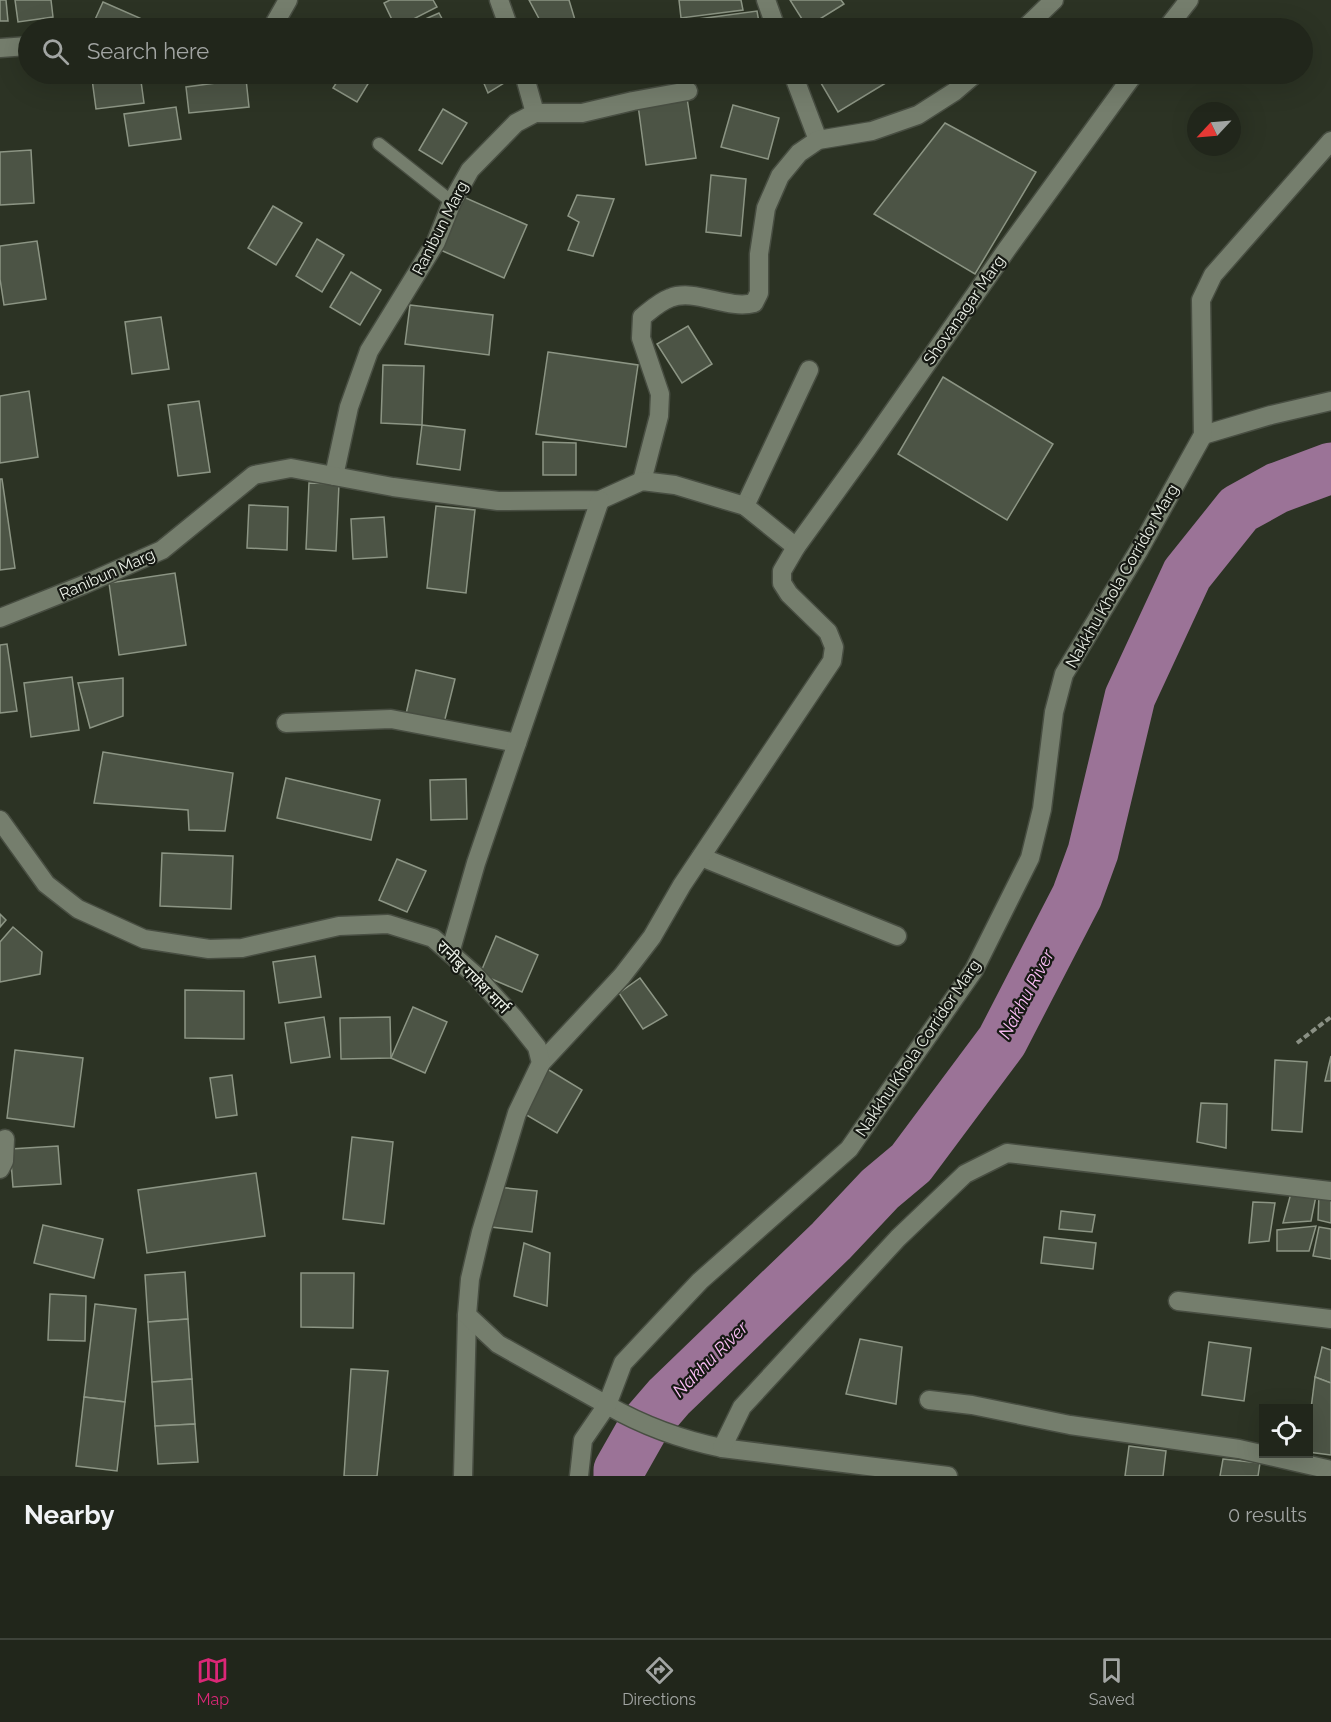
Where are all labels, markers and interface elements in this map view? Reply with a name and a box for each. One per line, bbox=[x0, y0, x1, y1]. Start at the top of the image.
search box bbox=[18, 18, 1313, 84]
icon: search bbox=[39, 35, 72, 68]
text: Search here bbox=[87, 38, 209, 64]
north arrow bbox=[1187, 102, 1241, 156]
street label: Ranibun Marg bbox=[408, 178, 472, 278]
street label: Shovanagar Marg bbox=[919, 252, 1009, 368]
street label: Nakkhu Khola Corridor Marg bbox=[1061, 481, 1183, 671]
street label: Ranibun Marg bbox=[56, 544, 158, 604]
street label: रानीबु गणेश मार्ग bbox=[432, 937, 514, 1019]
water label: Nakhu River bbox=[994, 945, 1059, 1042]
street label: Nakkhu Khola Corridor Marg bbox=[852, 956, 984, 1140]
water label: Nakhu River bbox=[668, 1316, 753, 1401]
map controls bbox=[1259, 1404, 1313, 1458]
button: locate bbox=[1259, 1404, 1313, 1458]
text: Nearby bbox=[24, 1500, 114, 1530]
text: 0 results bbox=[1228, 1503, 1307, 1527]
tab: Map bbox=[196, 1654, 229, 1709]
tab: Directions bbox=[622, 1654, 696, 1709]
tab: Saved bbox=[1089, 1654, 1135, 1709]

